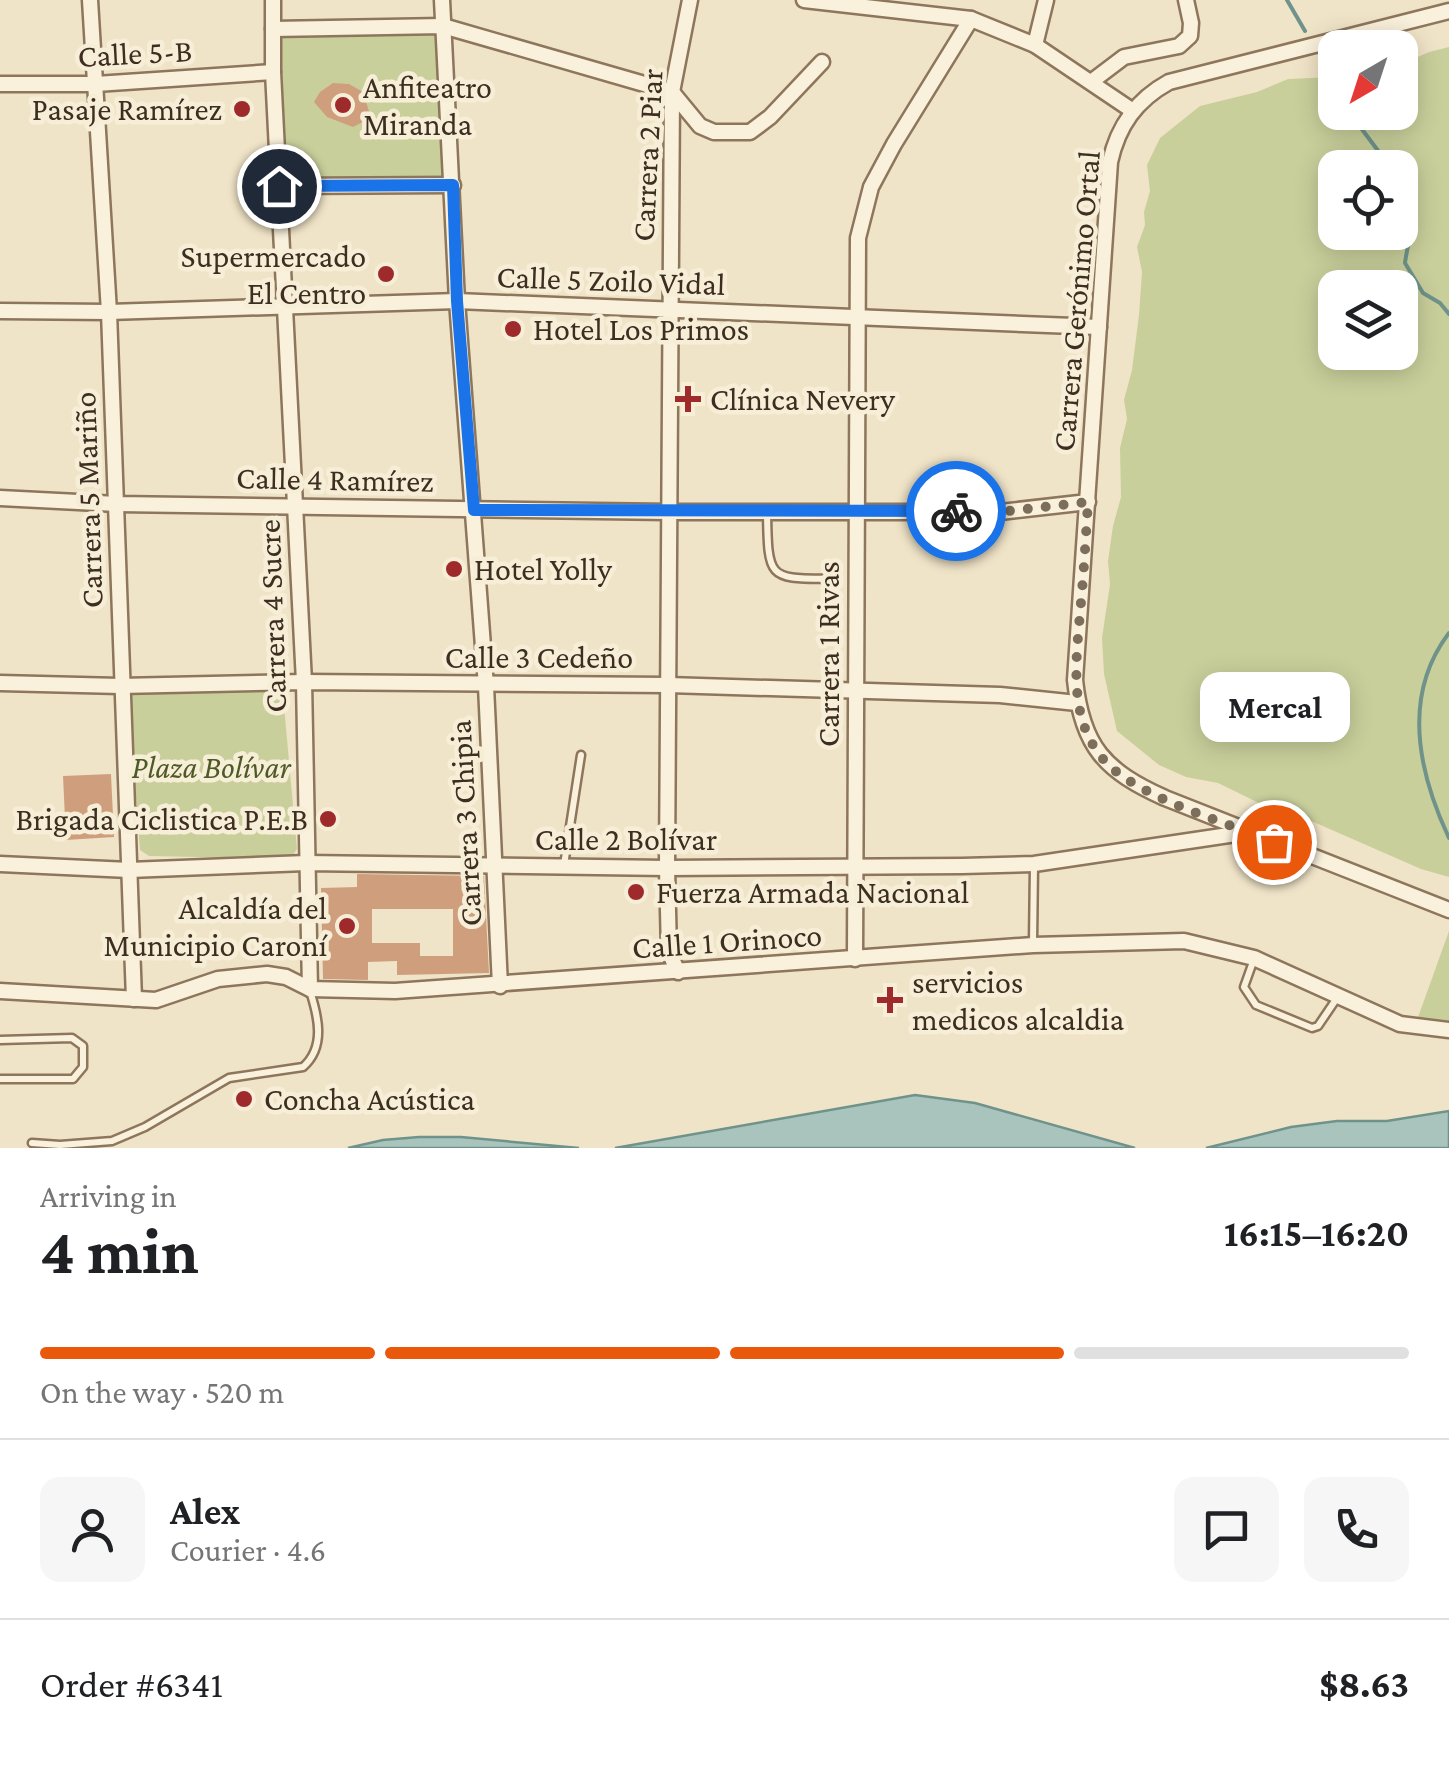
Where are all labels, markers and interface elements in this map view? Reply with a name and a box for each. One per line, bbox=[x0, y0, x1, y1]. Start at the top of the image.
north arrow bbox=[1318, 30, 1418, 130]
map controls bbox=[1318, 30, 1418, 370]
street label: Calle 5-B bbox=[77, 32, 193, 74]
street label: Carrera 2 Piar bbox=[624, 68, 670, 242]
place label: Anfiteatro Miranda bbox=[363, 69, 492, 142]
place label: Pasaje Ramírez bbox=[32, 91, 222, 127]
marker: Anfiteatro Miranda bbox=[332, 94, 354, 116]
marker: Pasaje Ramírez bbox=[231, 98, 253, 120]
pin bbox=[237, 144, 322, 229]
street label: Carrera Gerónimo Ortal bbox=[1045, 149, 1107, 453]
button: locate bbox=[1318, 150, 1418, 250]
icon: home bbox=[252, 159, 307, 214]
place label: Supermercado El Centro bbox=[181, 238, 366, 311]
street label: Calle 5 Zoilo Vidal bbox=[496, 258, 726, 302]
marker: Supermercado El Centro bbox=[375, 263, 397, 285]
button: layers bbox=[1318, 270, 1418, 370]
place label: Hotel Los Primos bbox=[533, 311, 749, 347]
marker: Hotel Los Primos bbox=[502, 318, 524, 340]
place label: Clínica Nevery bbox=[710, 381, 895, 417]
marker: Clínica Nevery bbox=[675, 386, 701, 412]
street label: Carrera 5 Mariño bbox=[66, 391, 110, 609]
street label: Calle 4 Ramírez bbox=[236, 459, 434, 499]
courier bbox=[906, 461, 1006, 561]
icon: bike bbox=[929, 484, 984, 539]
street label: Carrera 4 Sucre bbox=[251, 519, 293, 713]
place label: Hotel Yolly bbox=[474, 551, 612, 587]
marker: Hotel Yolly bbox=[443, 558, 465, 580]
street label: Carrera 1 Rivas bbox=[810, 561, 846, 747]
street label: Calle 3 Cedeño bbox=[445, 639, 633, 675]
callout: Mercal bbox=[1199, 672, 1349, 742]
text: Mercal bbox=[1228, 689, 1322, 725]
street label: Carrera 3 Chipia bbox=[442, 719, 488, 927]
park label: Plaza Bolívar bbox=[131, 749, 291, 785]
pin bbox=[1232, 800, 1317, 885]
place label: Brigada Ciclistica P.E.B bbox=[16, 801, 308, 837]
marker: Brigada Ciclistica P.E.B bbox=[317, 808, 339, 830]
icon: bag bbox=[1247, 815, 1302, 870]
street label: Calle 2 Bolívar bbox=[535, 821, 717, 857]
place label: Fuerza Armada Nacional bbox=[656, 874, 969, 910]
marker: Fuerza Armada Nacional bbox=[625, 881, 647, 903]
place label: Alcaldía del Municipio Caroní bbox=[104, 890, 329, 963]
marker: Alcaldía del Municipio Caroní bbox=[336, 915, 358, 937]
street label: Calle 1 Orinoco bbox=[631, 916, 823, 966]
place label: servicios medicos alcaldia bbox=[912, 964, 1125, 1037]
marker: servicios medicos alcaldia bbox=[877, 987, 903, 1013]
place label: Concha Acústica bbox=[264, 1081, 475, 1117]
marker: Concha Acústica bbox=[233, 1088, 255, 1110]
text: Arriving in bbox=[40, 1178, 177, 1214]
text: 16:15–16:20 bbox=[1224, 1212, 1409, 1254]
text: 4 min bbox=[40, 1215, 199, 1287]
text: On the way · 520 m bbox=[40, 1374, 284, 1410]
button: person bbox=[40, 1477, 145, 1582]
button: chat bbox=[1174, 1477, 1279, 1582]
button: phone bbox=[1304, 1477, 1409, 1582]
text: Alex bbox=[170, 1490, 240, 1532]
text: Courier · 4.6 bbox=[170, 1532, 326, 1568]
text: Order #6341 bbox=[40, 1663, 223, 1705]
text: $8.63 bbox=[1319, 1663, 1409, 1705]

